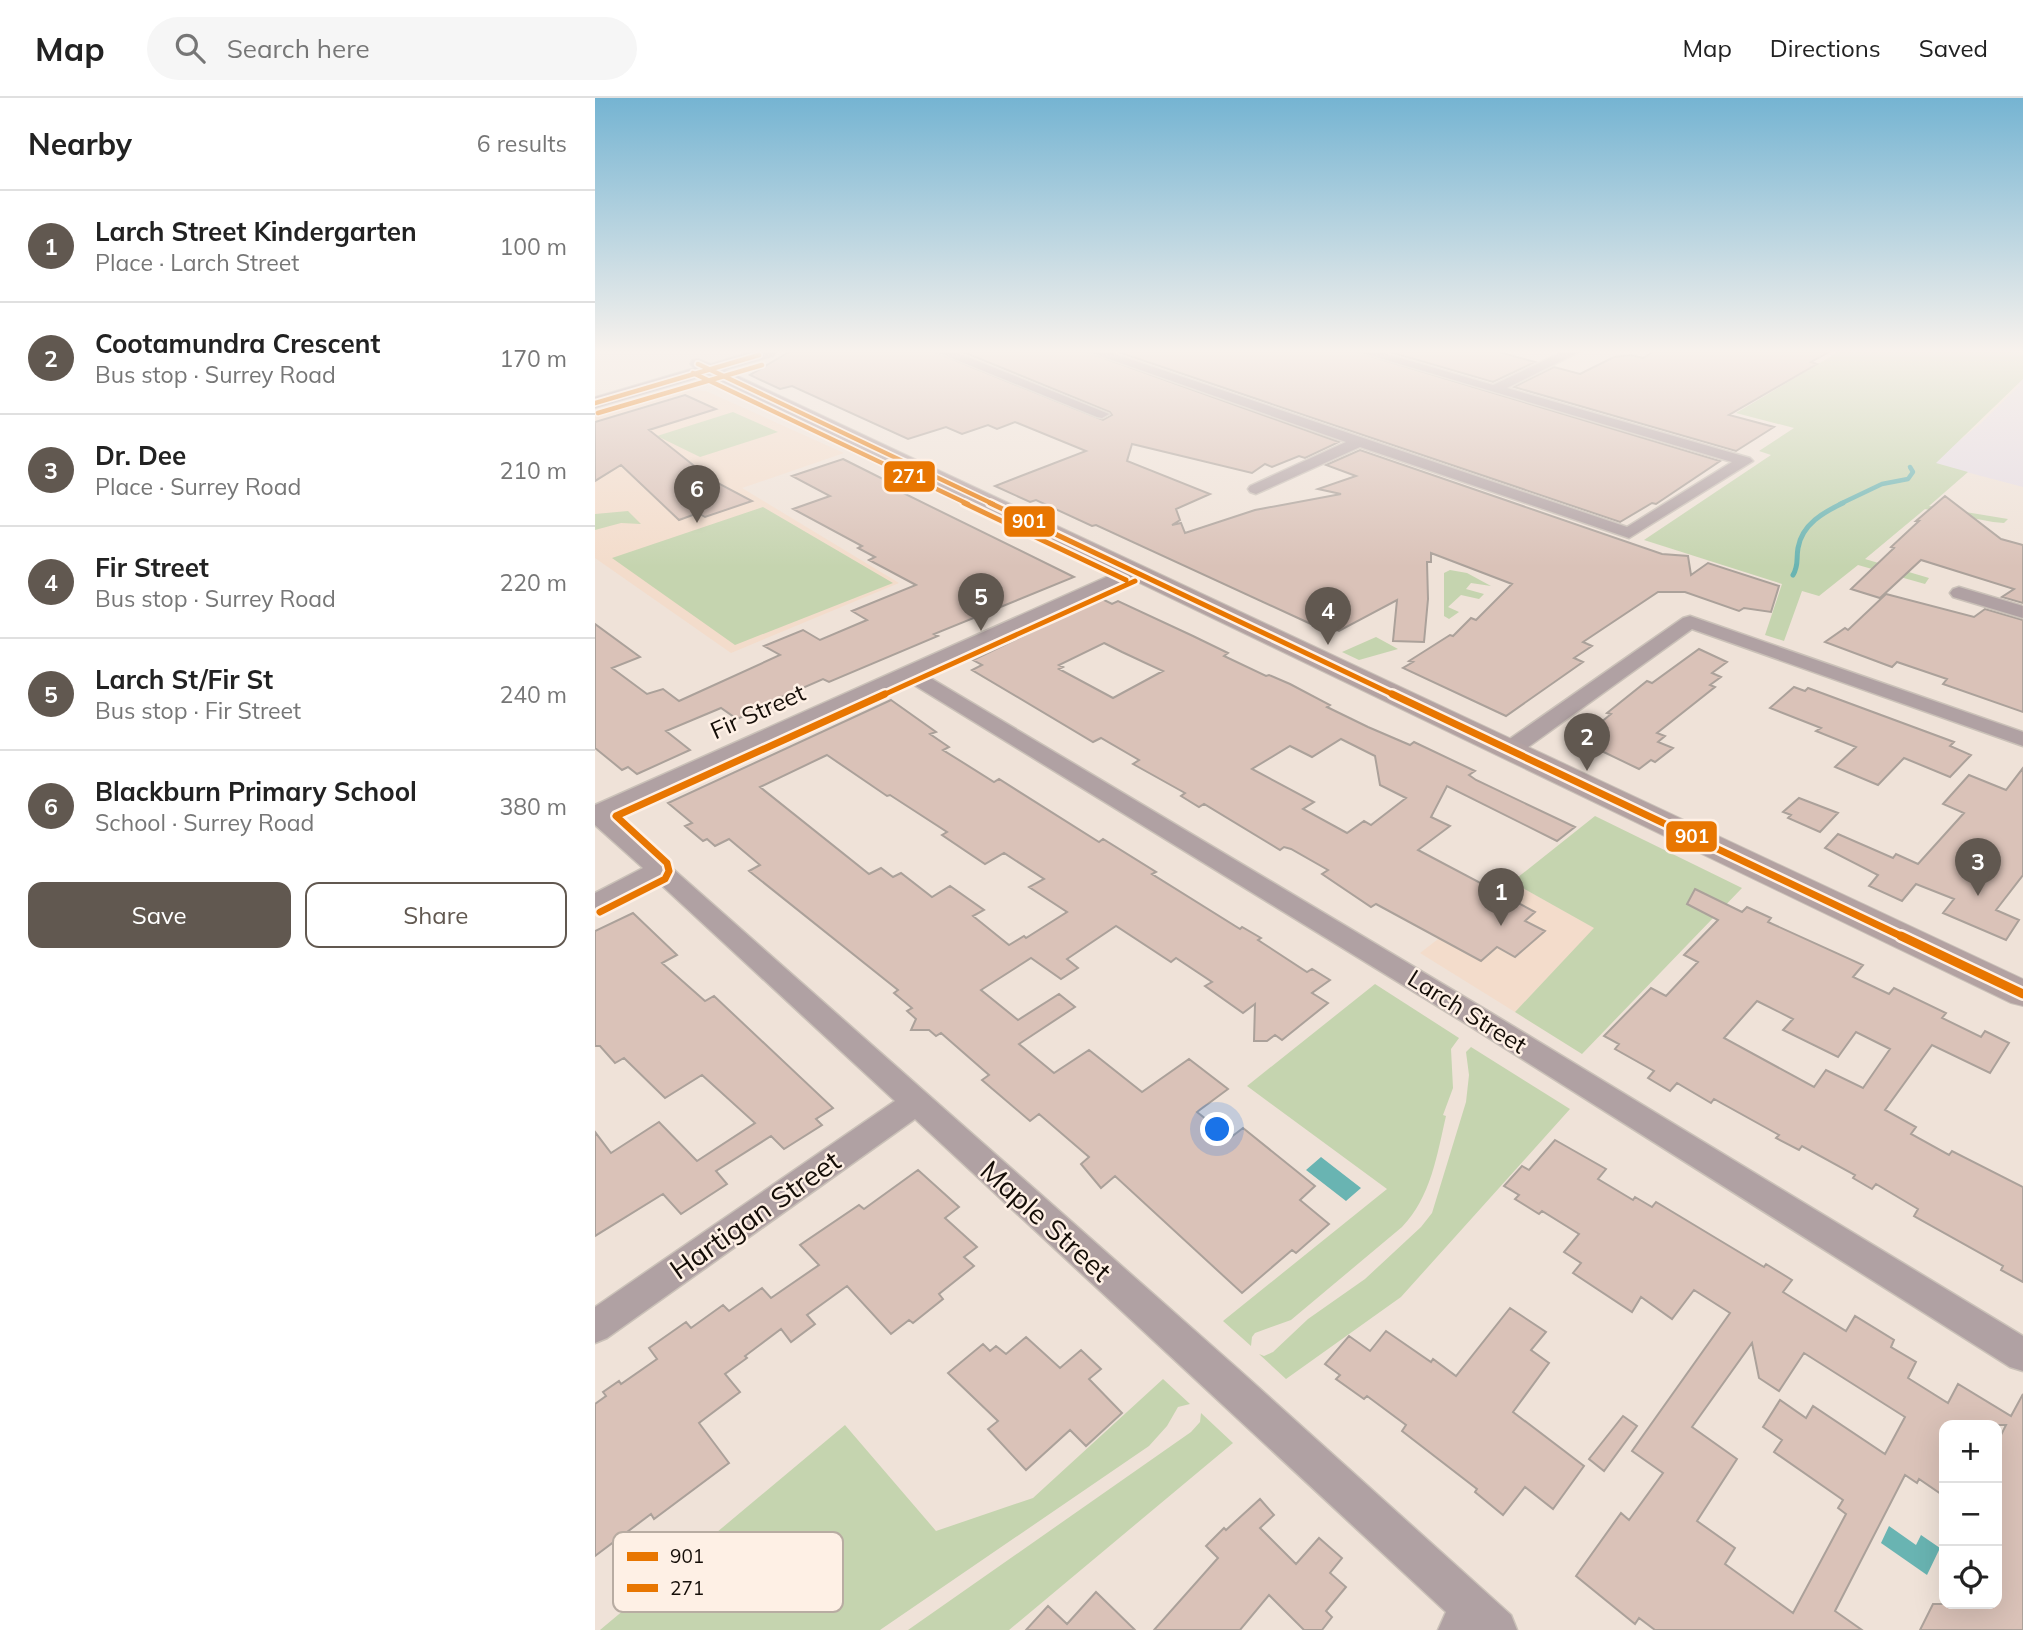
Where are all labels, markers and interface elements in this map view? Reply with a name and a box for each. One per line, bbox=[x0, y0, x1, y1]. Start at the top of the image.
search box bbox=[147, 17, 637, 80]
text: Map bbox=[35, 28, 105, 69]
icon: search bbox=[171, 29, 209, 67]
text: Search here bbox=[227, 32, 370, 65]
text: Map bbox=[1682, 33, 1732, 63]
text: Directions bbox=[1770, 33, 1881, 63]
text: Saved bbox=[1919, 33, 1988, 63]
text: Nearby bbox=[28, 125, 132, 163]
text: 6 results bbox=[477, 129, 567, 158]
text: Larch Street Kindergarten bbox=[95, 215, 417, 248]
text: 1 bbox=[44, 232, 58, 261]
text: 100 m bbox=[499, 232, 567, 261]
text: Place · Larch Street bbox=[95, 248, 299, 277]
text: Cootamundra Crescent bbox=[95, 327, 380, 360]
text: 2 bbox=[44, 344, 58, 373]
text: 170 m bbox=[499, 344, 567, 373]
text: Bus stop · Surrey Road bbox=[95, 360, 336, 389]
text: Dr. Dee bbox=[95, 439, 186, 472]
text: 3 bbox=[44, 456, 58, 485]
text: 210 m bbox=[499, 456, 567, 485]
line badge: 271 bbox=[883, 460, 936, 493]
text: 271 bbox=[892, 464, 926, 488]
pin: 6 bbox=[674, 465, 720, 523]
text: Place · Surrey Road bbox=[95, 472, 301, 501]
line badge: 901 bbox=[1003, 505, 1056, 538]
text: 901 bbox=[1012, 509, 1046, 533]
text: Fir Street bbox=[95, 551, 209, 584]
text: 4 bbox=[44, 568, 58, 597]
text: 220 m bbox=[499, 568, 567, 597]
pin: 5 bbox=[958, 573, 1004, 631]
text: Bus stop · Surrey Road bbox=[95, 584, 336, 613]
pin: 4 bbox=[1305, 587, 1351, 645]
text: Larch St/Fir St bbox=[95, 663, 273, 696]
street label: Fir Street bbox=[706, 677, 810, 745]
text: 5 bbox=[44, 680, 58, 709]
text: 240 m bbox=[499, 680, 567, 709]
text: Bus stop · Fir Street bbox=[95, 696, 301, 725]
pin: 2 bbox=[1564, 713, 1610, 771]
text: Blackburn Primary School bbox=[95, 775, 417, 808]
text: 6 bbox=[44, 792, 58, 821]
text: 380 m bbox=[499, 792, 567, 821]
text: School · Surrey Road bbox=[95, 808, 314, 837]
line badge: 901 bbox=[1665, 820, 1718, 853]
text: 901 bbox=[1675, 824, 1709, 848]
pin: 3 bbox=[1955, 838, 2001, 896]
pin: 1 bbox=[1478, 868, 1524, 926]
button: Save bbox=[28, 882, 291, 948]
button: Share bbox=[305, 882, 567, 948]
street label: Larch Street bbox=[1402, 963, 1533, 1060]
your location bbox=[1200, 1112, 1234, 1146]
street label: Hartigan Street bbox=[663, 1143, 847, 1286]
street label: Maple Street bbox=[974, 1153, 1119, 1289]
map controls bbox=[1939, 1420, 2002, 1609]
button: + bbox=[1939, 1420, 2002, 1483]
button: − bbox=[1939, 1483, 2002, 1546]
legend bbox=[613, 1532, 843, 1612]
text: 901 bbox=[670, 1544, 704, 1568]
button: locate bbox=[1939, 1546, 2002, 1609]
text: 271 bbox=[670, 1576, 704, 1600]

